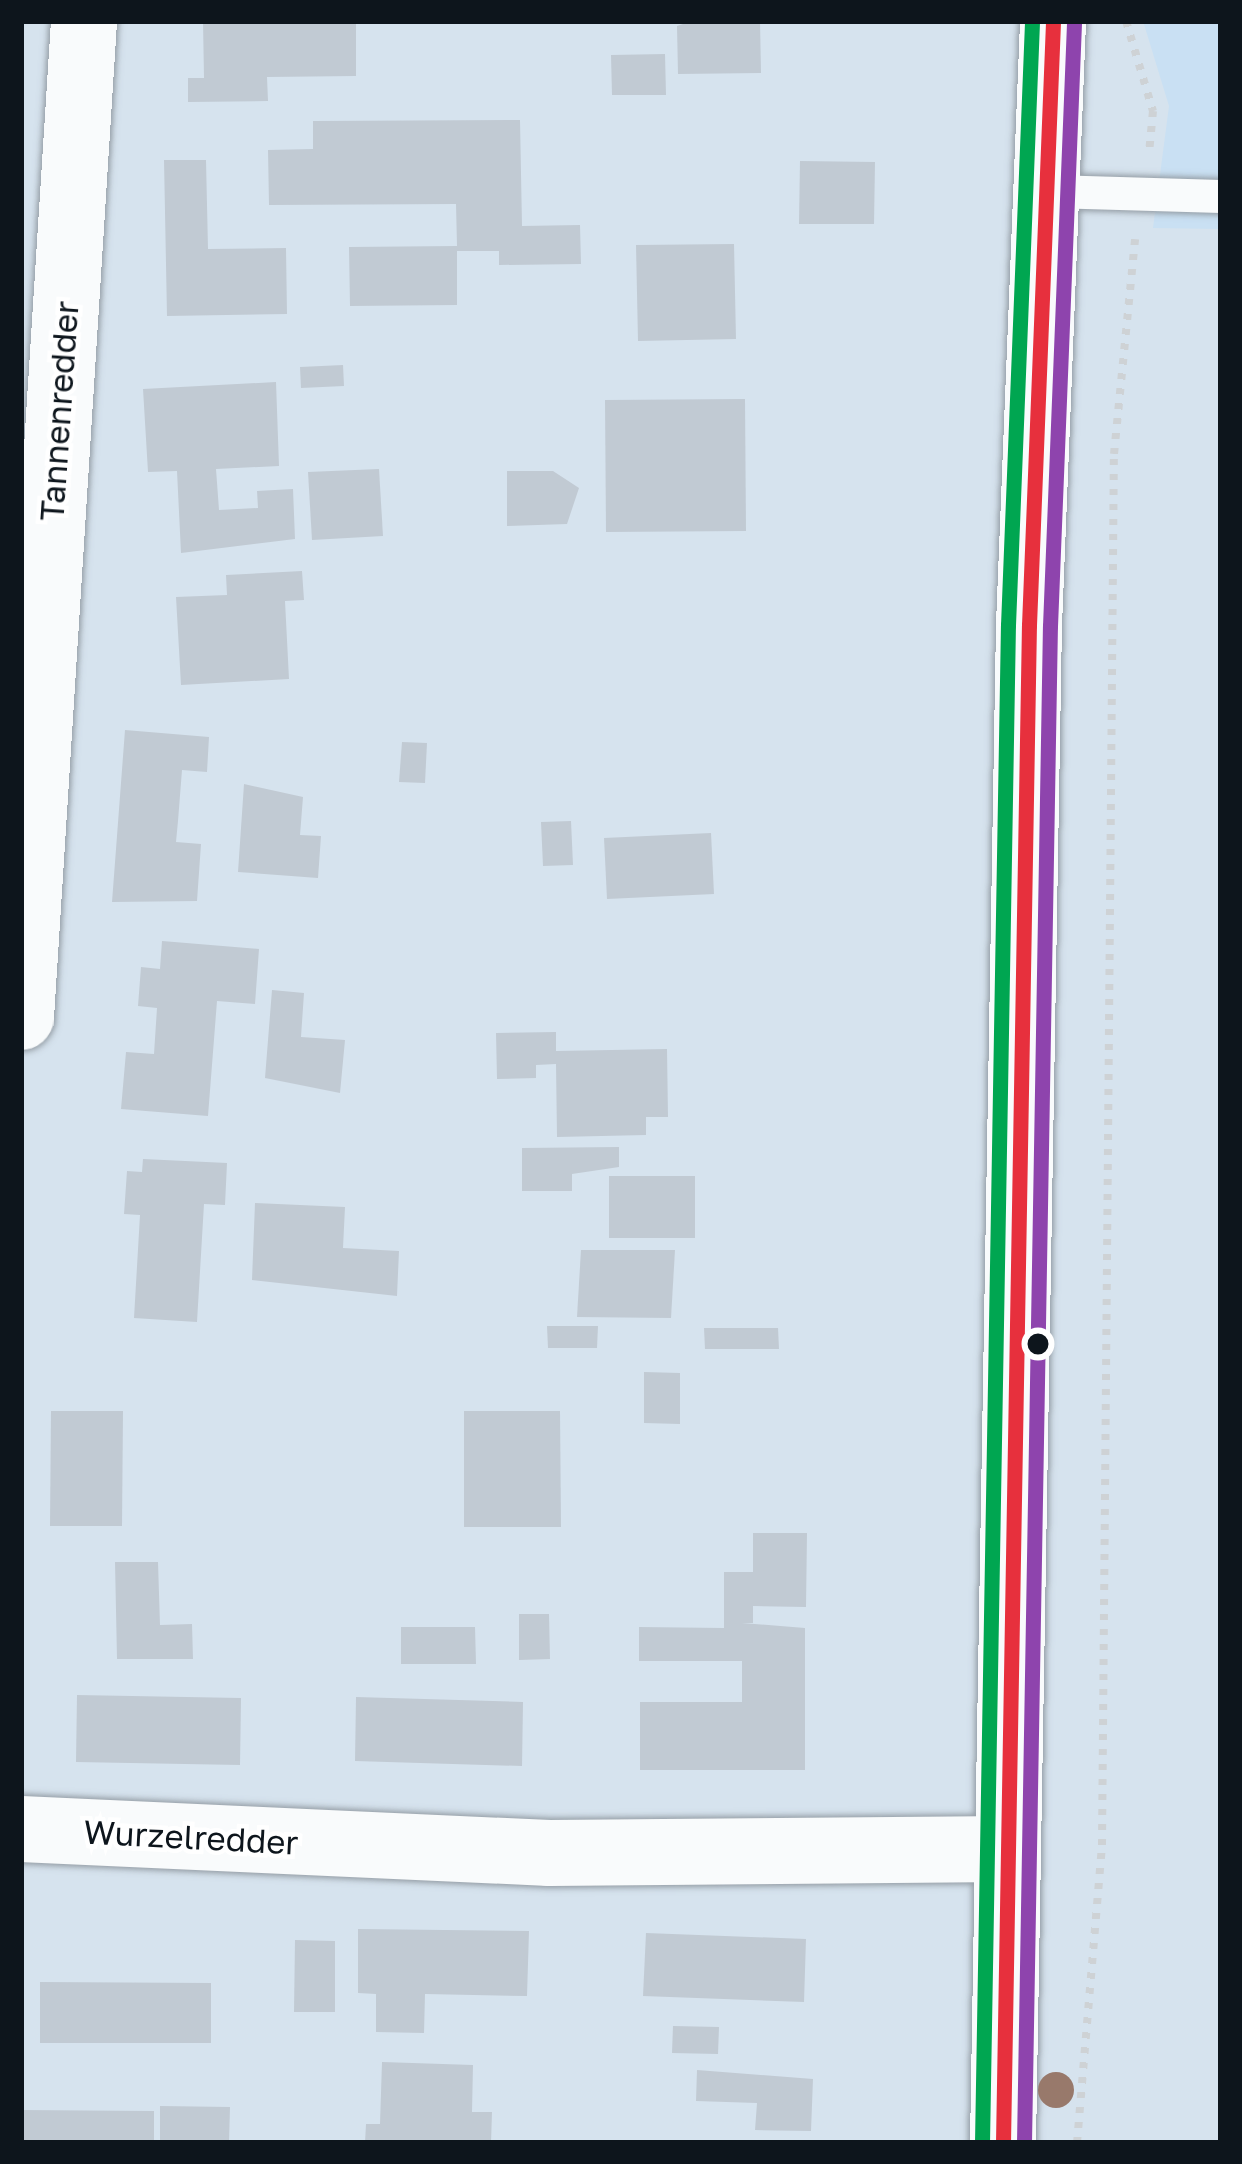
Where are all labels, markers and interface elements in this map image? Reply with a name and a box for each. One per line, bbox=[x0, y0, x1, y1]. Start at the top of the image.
street label: Tannenredder bbox=[32, 300, 86, 522]
unlabelled marker bbox=[1027, 1333, 1049, 1355]
street label: Wurzelredder bbox=[83, 1812, 299, 1862]

